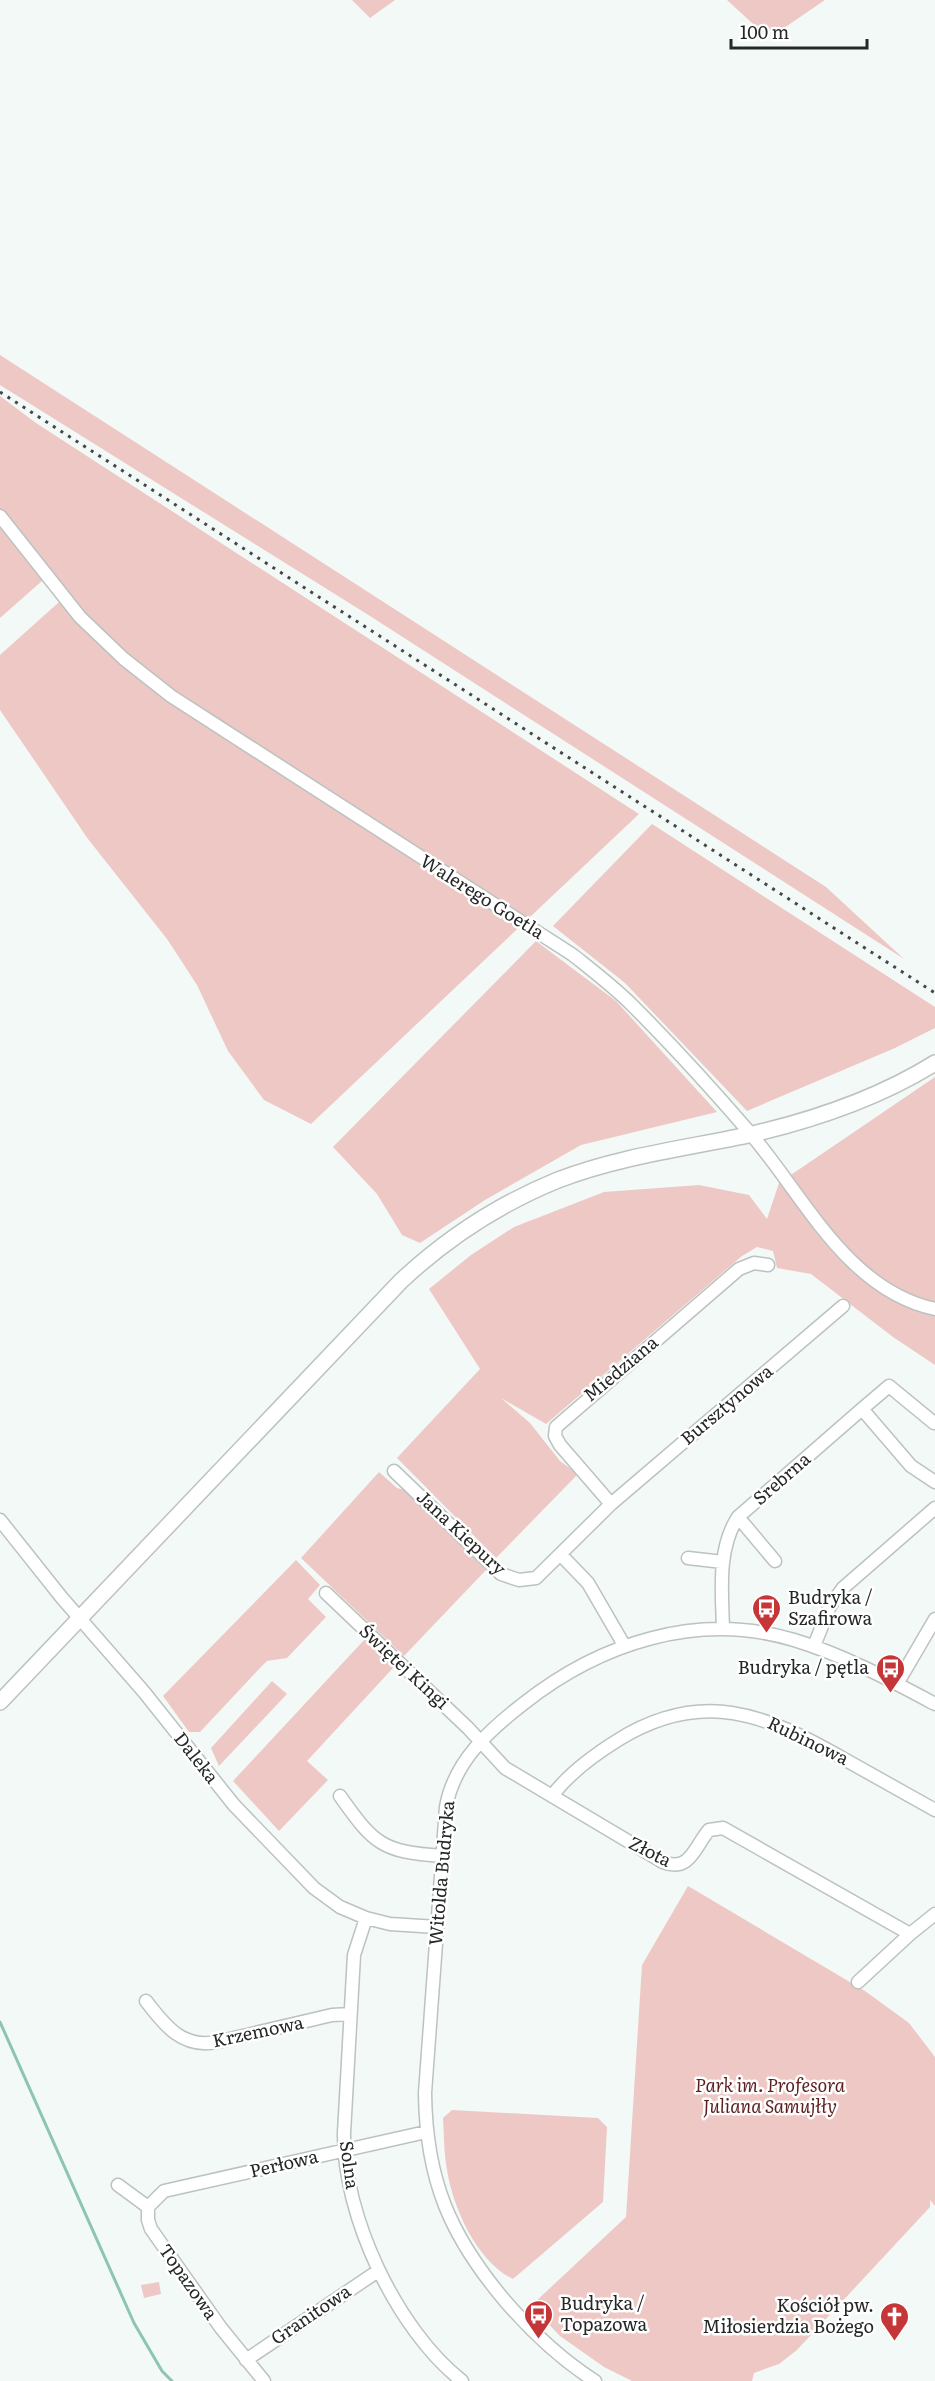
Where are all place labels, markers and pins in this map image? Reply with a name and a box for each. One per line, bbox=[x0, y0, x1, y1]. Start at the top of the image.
place label: Budryka / Szafirowa bbox=[788, 1583, 873, 1631]
bus stop icon: Budryka / Szafirowa bbox=[751, 1592, 783, 1634]
bus stop icon: Budryka / pętla bbox=[874, 1652, 906, 1694]
place label: Budryka / pętla bbox=[738, 1653, 869, 1680]
place label: Budryka / Topazowa bbox=[560, 2289, 648, 2337]
place label: Kościół pw. Miłosierdzia Bożego bbox=[703, 2291, 874, 2339]
bus stop icon: Budryka / Topazowa bbox=[523, 2298, 555, 2340]
church icon: Kościół pw. Miłosierdzia Bożego bbox=[879, 2300, 911, 2342]

